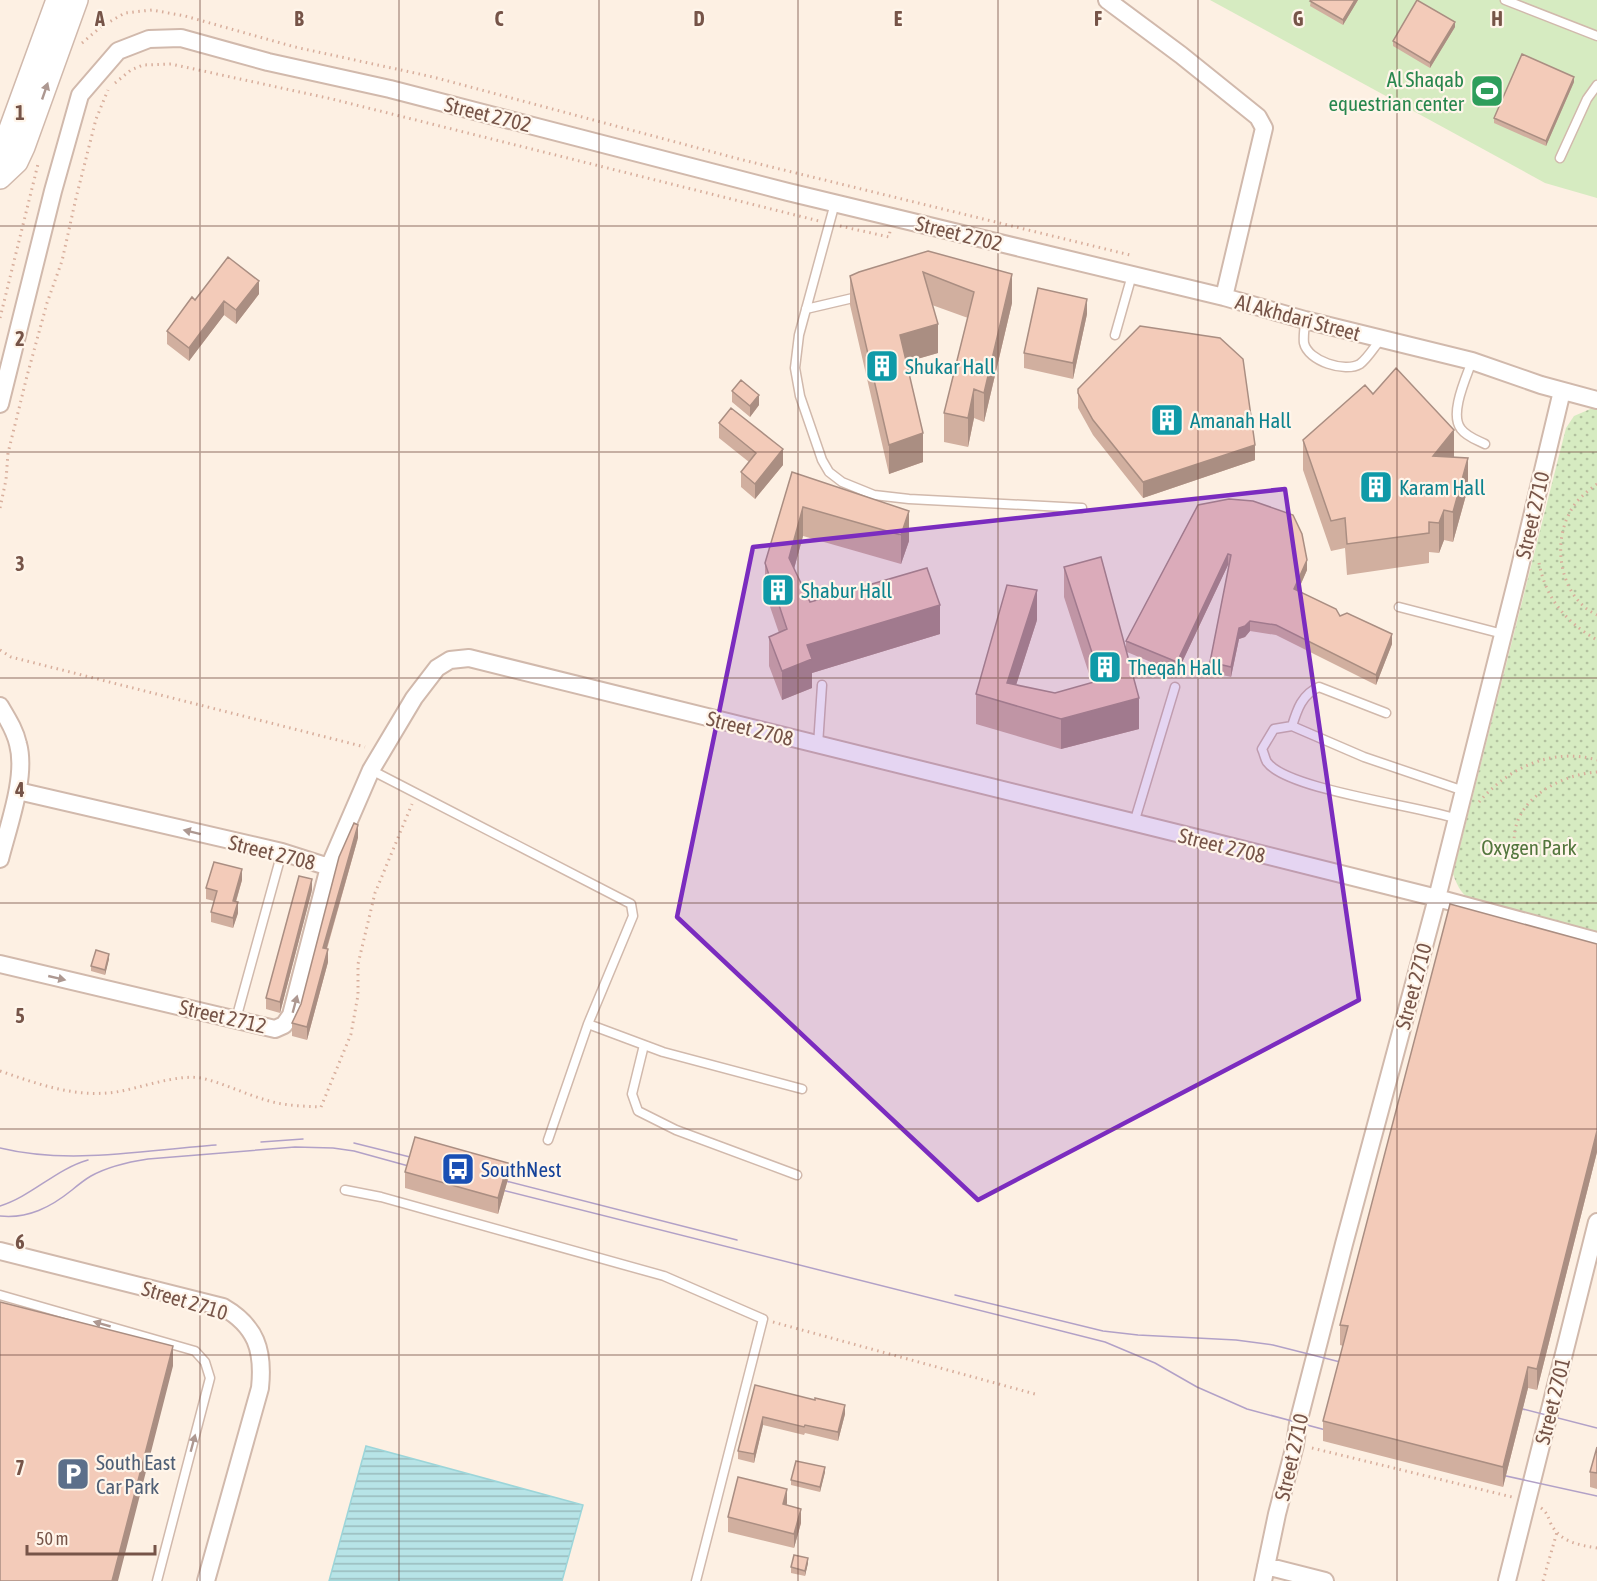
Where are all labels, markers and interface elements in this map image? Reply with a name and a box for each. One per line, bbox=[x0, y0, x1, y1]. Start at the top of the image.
text: A bbox=[94, 7, 105, 30]
text: B bbox=[294, 7, 304, 30]
text: C bbox=[495, 7, 504, 30]
text: D bbox=[693, 7, 705, 30]
text: E bbox=[894, 7, 903, 30]
text: F bbox=[1094, 7, 1102, 30]
text: G bbox=[1293, 7, 1304, 30]
text: H bbox=[1491, 7, 1503, 30]
place label: Al Shaqab equestrian center bbox=[1329, 67, 1465, 115]
sports icon: Al Shaqab equestrian center bbox=[1469, 73, 1505, 109]
one-way arrow bbox=[40, 82, 50, 100]
street label: Street 2702 bbox=[442, 92, 534, 136]
text: 1 bbox=[15, 101, 25, 124]
street label: Street 2702 bbox=[913, 211, 1005, 255]
street label: Al Akhdari Street bbox=[1233, 289, 1363, 345]
text: 2 bbox=[15, 327, 25, 350]
building icon: Shukar Hall bbox=[864, 348, 900, 384]
place label: Shukar Hall bbox=[905, 354, 996, 378]
building icon: Amanah Hall bbox=[1149, 402, 1185, 438]
place label: Amanah Hall bbox=[1190, 408, 1292, 432]
building icon: Karam Hall bbox=[1358, 469, 1394, 505]
street label: Street 2710 bbox=[1510, 469, 1554, 561]
place label: Karam Hall bbox=[1399, 475, 1486, 499]
text: 3 bbox=[15, 552, 25, 575]
building icon: Shabur Hall bbox=[760, 572, 796, 608]
place label: Shabur Hall bbox=[801, 578, 892, 602]
building icon: Theqah Hall bbox=[1087, 649, 1123, 685]
place label: Theqah Hall bbox=[1128, 655, 1223, 679]
street label: Street 2708 bbox=[704, 706, 796, 750]
text: 4 bbox=[14, 778, 25, 801]
street label: Street 2708 bbox=[1176, 823, 1268, 867]
one-way arrow bbox=[182, 827, 200, 836]
street label: Street 2708 bbox=[226, 830, 318, 874]
park label: Oxygen Park bbox=[1481, 835, 1577, 859]
street label: Street 2710 bbox=[1390, 940, 1436, 1032]
one-way arrow bbox=[48, 974, 67, 983]
street label: Street 2712 bbox=[177, 994, 269, 1038]
one-way arrow bbox=[290, 995, 300, 1013]
text: 5 bbox=[15, 1004, 25, 1027]
bus stop icon: SouthNest bbox=[440, 1151, 476, 1187]
place label: SouthNest bbox=[481, 1157, 561, 1181]
text: 6 bbox=[15, 1230, 25, 1253]
street label: Street 2710 bbox=[139, 1276, 231, 1324]
one-way arrow bbox=[93, 1319, 111, 1328]
street label: Street 2701 bbox=[1530, 1355, 1574, 1447]
street label: Street 2710 bbox=[1269, 1411, 1313, 1503]
one-way arrow bbox=[188, 1434, 198, 1452]
place label: South East Car Park bbox=[96, 1450, 176, 1498]
text: 7 bbox=[15, 1456, 25, 1479]
parking icon: South East Car Park bbox=[55, 1456, 91, 1492]
scale bar bbox=[27, 1518, 154, 1556]
text: 50 m bbox=[36, 1528, 68, 1549]

